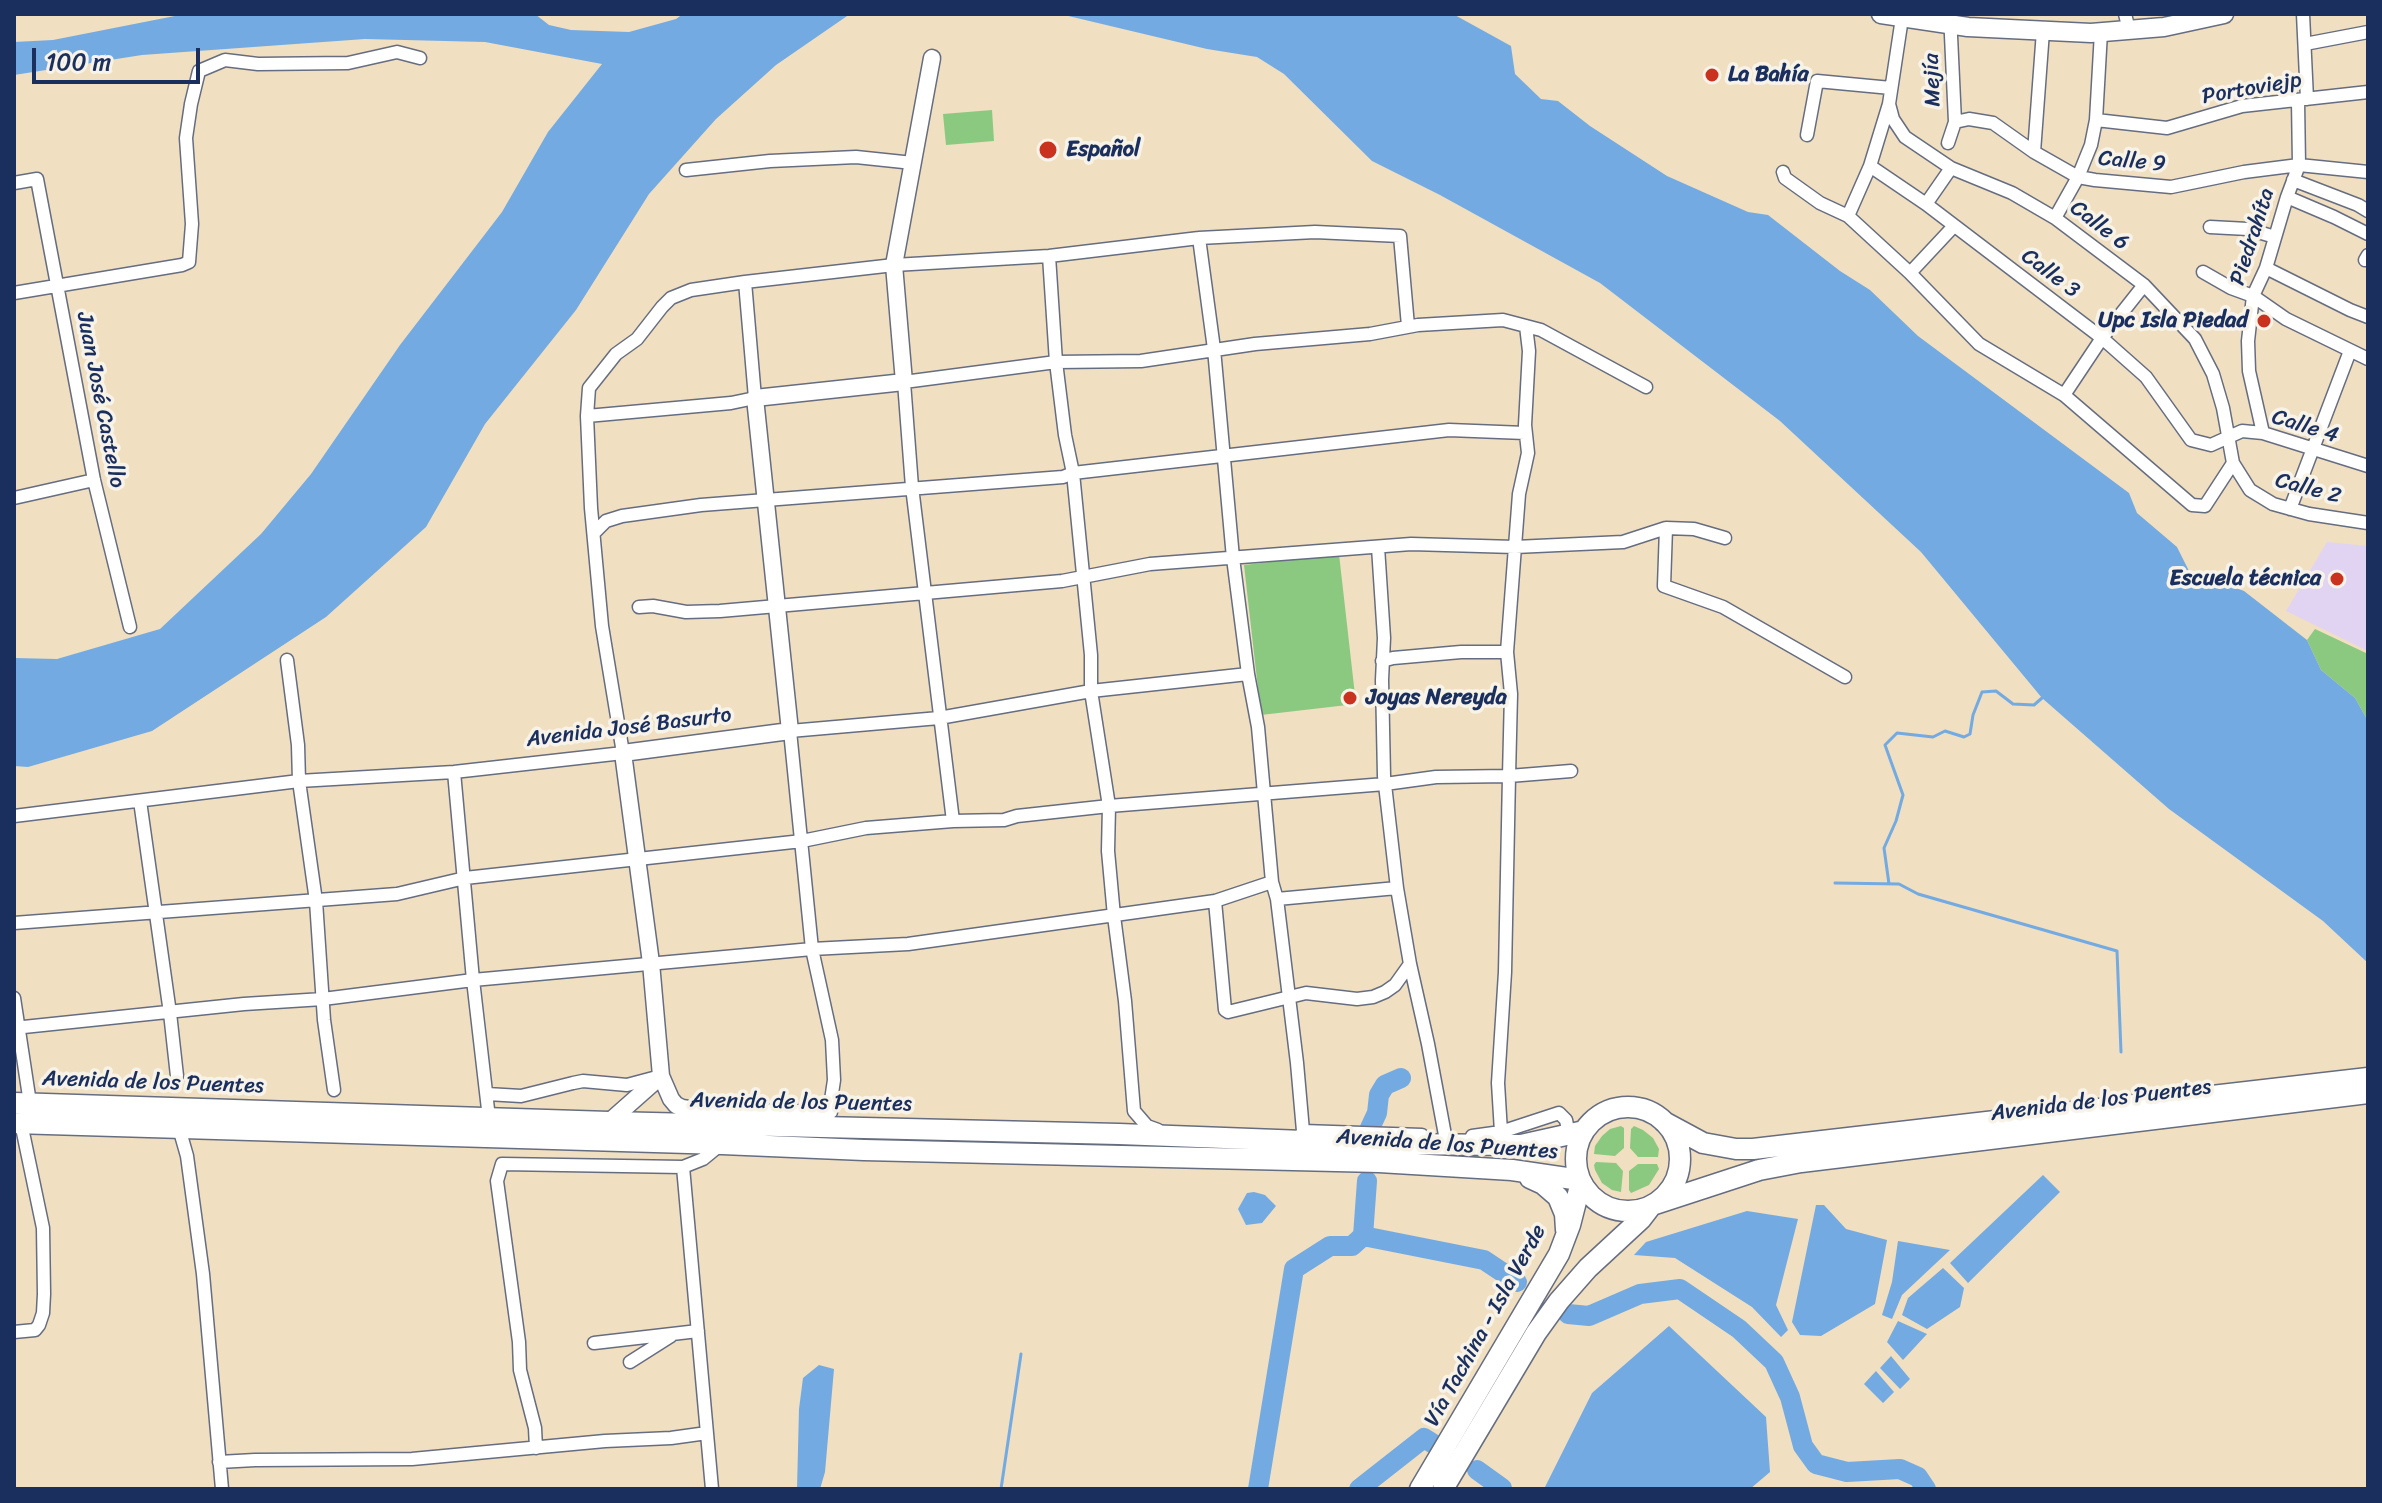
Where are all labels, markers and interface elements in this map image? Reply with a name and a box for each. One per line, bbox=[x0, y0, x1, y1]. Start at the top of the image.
scale bar bbox=[36, 32, 204, 82]
text: 100 m bbox=[46, 41, 111, 83]
street label: Mejía bbox=[1919, 53, 1947, 107]
place label: La Bahía bbox=[1728, 62, 1808, 88]
marker: La Bahía bbox=[1703, 66, 1721, 84]
street label: Portoviejp bbox=[2200, 67, 2304, 111]
place label: Español bbox=[1066, 137, 1140, 163]
marker: Español bbox=[1037, 139, 1059, 161]
street label: Calle 9 bbox=[2097, 146, 2167, 178]
street label: Piedrahíta bbox=[2225, 185, 2281, 289]
street label: Calle 6 bbox=[2064, 195, 2134, 257]
street label: Calle 3 bbox=[2016, 243, 2084, 305]
place label: Upc Isla Piedad bbox=[2098, 308, 2248, 334]
street label: Juan José Castello bbox=[70, 310, 130, 490]
marker: Upc Isla Piedad bbox=[2255, 312, 2273, 330]
street label: Calle 4 bbox=[2269, 404, 2341, 450]
street label: Calle 2 bbox=[2272, 468, 2344, 510]
place label: Escuela técnica bbox=[2170, 566, 2321, 592]
marker: Escuela técnica bbox=[2328, 570, 2346, 588]
place label: Joyas Nereyda bbox=[1366, 685, 1507, 711]
marker: Joyas Nereyda bbox=[1341, 689, 1359, 707]
street label: Avenida José Basurto bbox=[525, 702, 733, 754]
street label: Avenida de los Puentes bbox=[42, 1066, 264, 1100]
street label: Avenida de los Puentes bbox=[1989, 1074, 2213, 1128]
street label: Avenida de los Puentes bbox=[690, 1088, 912, 1118]
street label: Avenida de los Puentes bbox=[1335, 1124, 1559, 1166]
street label: Vía Tachina - Isla Verde bbox=[1419, 1220, 1553, 1432]

